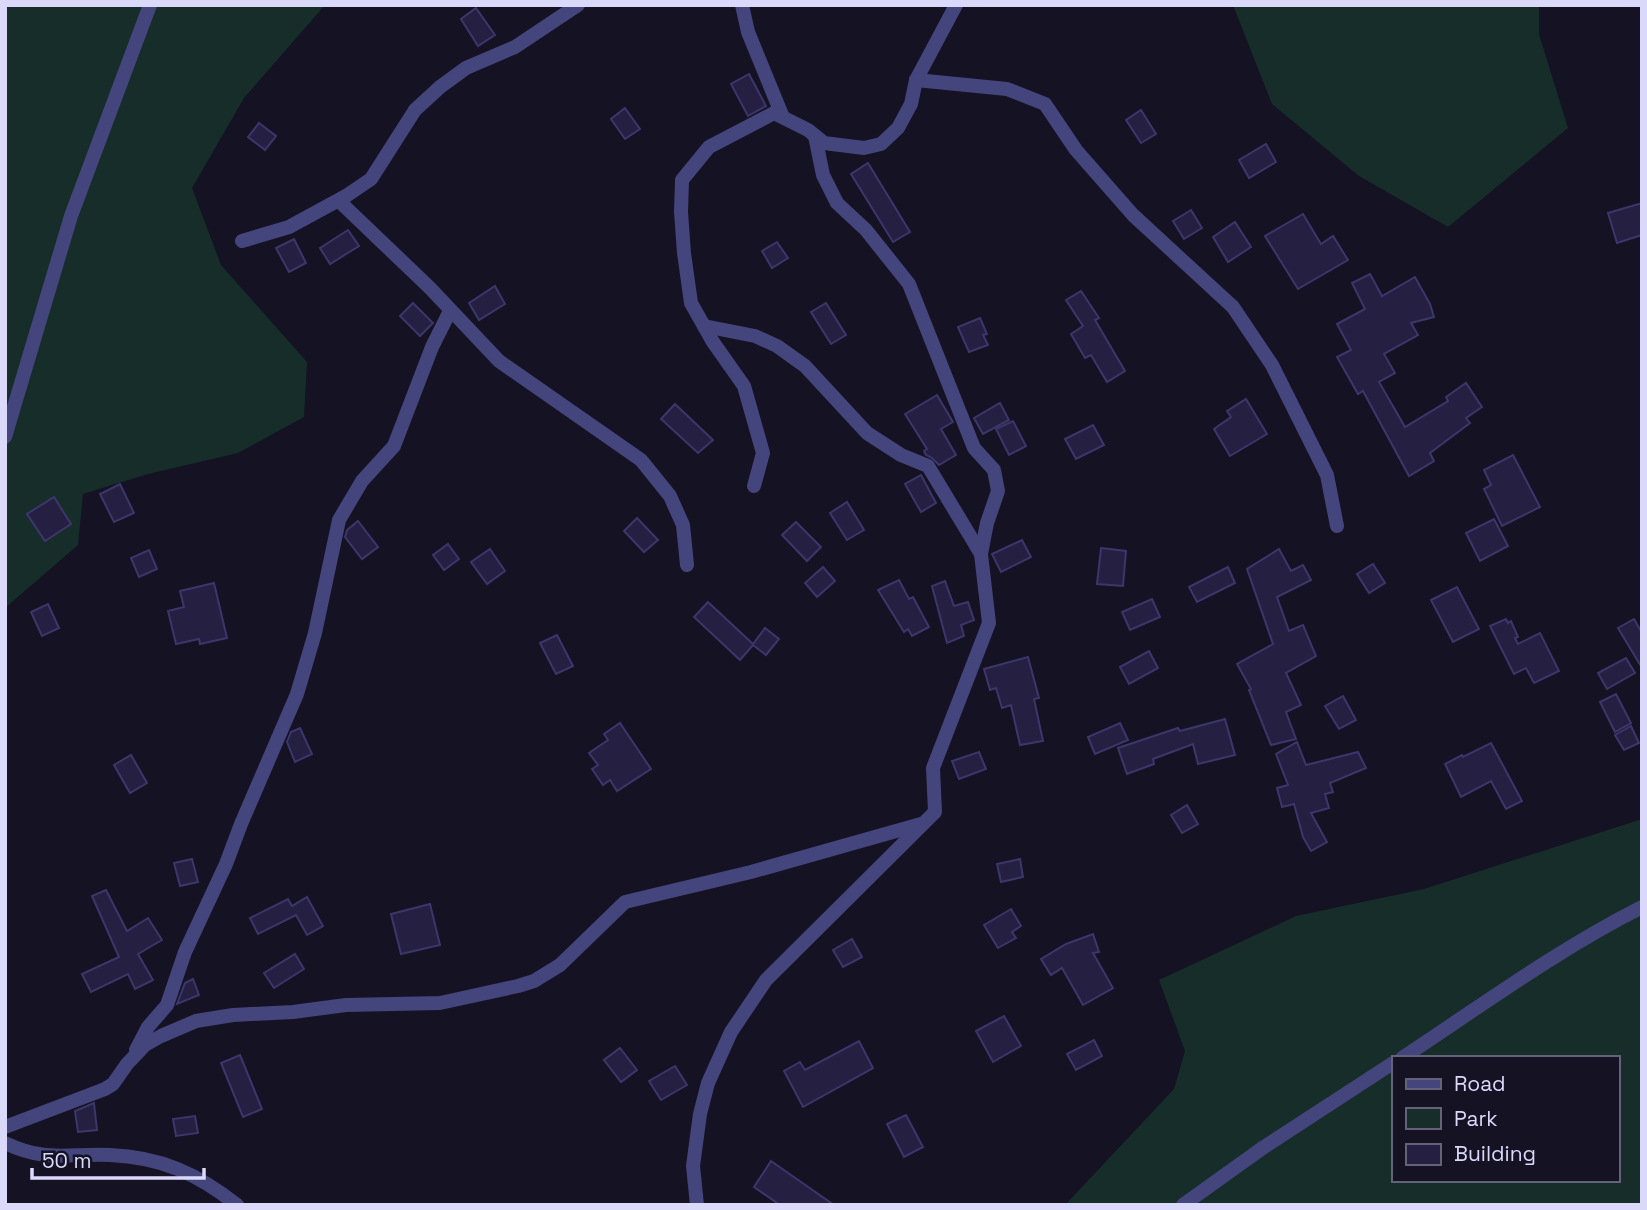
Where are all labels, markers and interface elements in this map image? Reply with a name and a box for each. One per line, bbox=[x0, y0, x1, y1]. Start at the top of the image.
legend bbox=[1392, 1056, 1619, 1182]
text: Road bbox=[1454, 1070, 1506, 1097]
text: Park bbox=[1454, 1105, 1498, 1132]
scale bar bbox=[32, 1136, 203, 1180]
text: Building bbox=[1454, 1140, 1536, 1167]
text: 50 m bbox=[42, 1147, 92, 1174]

